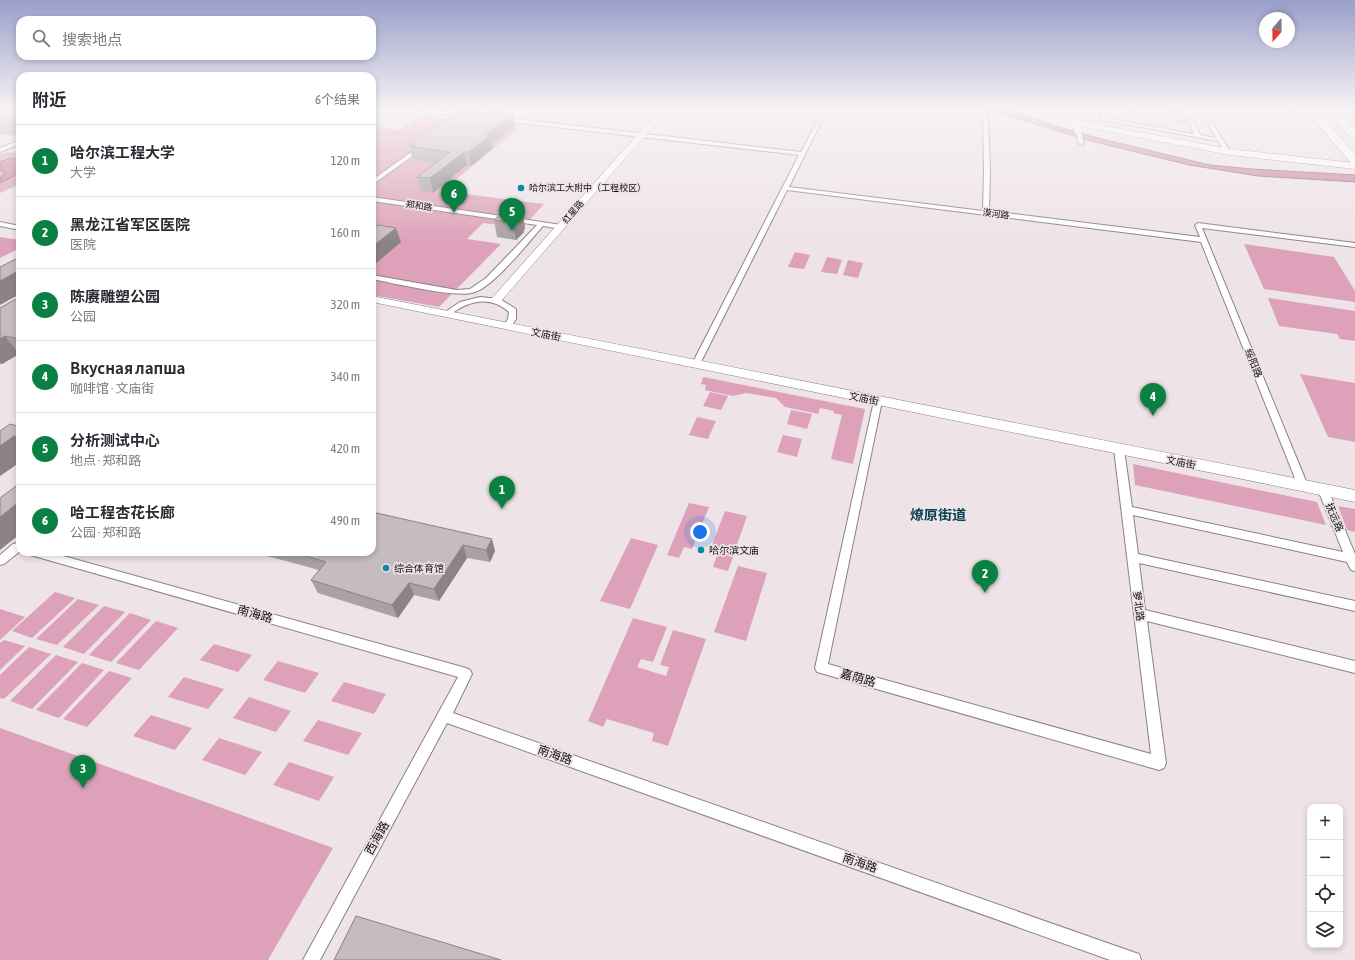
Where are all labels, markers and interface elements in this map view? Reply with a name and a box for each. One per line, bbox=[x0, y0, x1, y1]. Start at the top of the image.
north arrow bbox=[1259, 12, 1295, 48]
search box bbox=[16, 16, 376, 60]
icon: search bbox=[30, 27, 52, 49]
text: 搜索地点 bbox=[62, 31, 122, 48]
text: 附近 bbox=[32, 90, 66, 110]
text: 6个结果 bbox=[315, 92, 360, 107]
text: 哈尔滨工程大学 bbox=[70, 144, 175, 161]
text: 1 bbox=[42, 153, 48, 168]
text: 120 m bbox=[331, 153, 360, 168]
text: 大学 bbox=[70, 165, 96, 180]
pin: 6 bbox=[441, 180, 467, 213]
place label: 哈尔滨工大附中（工程校区） bbox=[529, 182, 646, 193]
marker: 哈尔滨工大附中（工程校区） bbox=[516, 183, 526, 193]
pin: 5 bbox=[499, 198, 525, 231]
street label: 郑和路 bbox=[405, 199, 433, 213]
street label: 红星路 bbox=[560, 199, 586, 225]
street label: 漠河路 bbox=[982, 207, 1010, 221]
text: 黑龙江省军区医院 bbox=[70, 216, 190, 233]
text: 2 bbox=[42, 225, 48, 240]
text: 160 m bbox=[331, 225, 360, 240]
text: 医院 bbox=[70, 237, 96, 252]
text: 陈赓雕塑公园 bbox=[70, 288, 160, 305]
text: 3 bbox=[42, 297, 48, 312]
text: 320 m bbox=[331, 297, 360, 312]
text: 公园 bbox=[70, 309, 96, 324]
street label: 文庙街 bbox=[530, 326, 562, 343]
street label: 绥阳路 bbox=[1243, 347, 1264, 379]
text: Вкусная лапша bbox=[70, 360, 186, 377]
text: 4 bbox=[42, 369, 48, 384]
text: 340 m bbox=[331, 369, 360, 384]
text: 咖啡馆 · 文庙街 bbox=[70, 381, 154, 396]
pin: 4 bbox=[1140, 383, 1166, 416]
street label: 文庙街 bbox=[848, 390, 880, 407]
text: 分析测试中心 bbox=[70, 432, 160, 449]
text: 5 bbox=[42, 441, 48, 456]
text: 420 m bbox=[331, 441, 360, 456]
text: 地点 · 郑和路 bbox=[70, 453, 141, 468]
street label: 文庙街 bbox=[1165, 454, 1197, 471]
pin: 1 bbox=[489, 476, 515, 509]
street label: 抚远路 bbox=[1324, 501, 1345, 533]
text: 哈工程杏花长廊 bbox=[70, 504, 175, 521]
district label: 燎原街道 bbox=[910, 507, 966, 523]
text: 6 bbox=[42, 513, 48, 528]
text: 490 m bbox=[331, 513, 360, 528]
your location bbox=[690, 522, 710, 542]
text: 公园 · 郑和路 bbox=[70, 525, 141, 540]
marker: 哈尔滨文庙 bbox=[696, 545, 706, 555]
place label: 哈尔滨文庙 bbox=[709, 545, 759, 556]
pin: 2 bbox=[972, 560, 998, 593]
marker: 综合体育馆 bbox=[381, 563, 391, 573]
place label: 综合体育馆 bbox=[394, 563, 444, 574]
street label: 萝北路 bbox=[1131, 591, 1146, 622]
street label: 南海路 bbox=[236, 602, 274, 626]
street label: 嘉荫路 bbox=[839, 666, 877, 690]
street label: 南海路 bbox=[536, 743, 574, 767]
pin: 3 bbox=[70, 755, 96, 788]
map controls bbox=[1307, 804, 1343, 948]
button: + bbox=[1307, 804, 1343, 840]
street label: 西海路 bbox=[362, 819, 392, 857]
button: − bbox=[1307, 840, 1343, 876]
street label: 南海路 bbox=[841, 851, 879, 875]
button: locate bbox=[1307, 876, 1343, 912]
button: layers bbox=[1307, 912, 1343, 948]

